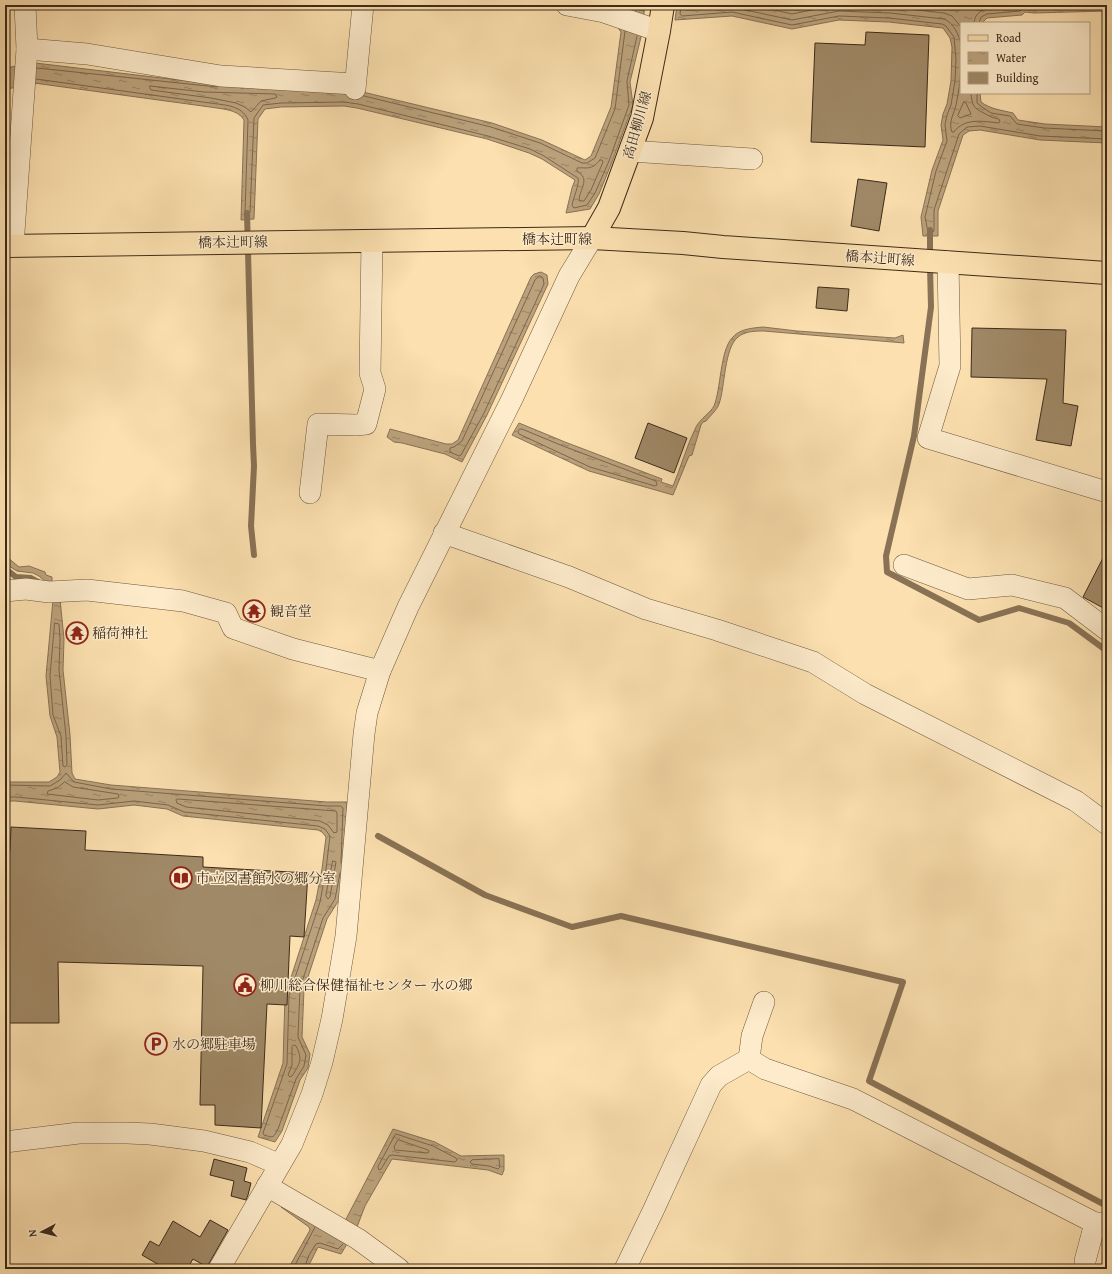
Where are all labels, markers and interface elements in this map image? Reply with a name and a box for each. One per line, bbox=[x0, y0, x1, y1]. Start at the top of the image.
legend bbox=[960, 22, 1090, 94]
text: Road bbox=[996, 29, 1022, 46]
text: Water bbox=[996, 49, 1026, 66]
text: Building bbox=[996, 69, 1039, 86]
street label: 高田柳川線 bbox=[618, 89, 656, 161]
street label: 橋本辻町線 bbox=[522, 229, 592, 249]
street label: 橋本辻町線 bbox=[198, 231, 268, 253]
street label: 橋本辻町線 bbox=[844, 246, 916, 270]
temple icon: 観音堂 bbox=[241, 598, 267, 624]
place label: 観音堂 bbox=[270, 601, 312, 621]
temple icon: 稲荷神社 bbox=[64, 620, 90, 646]
place label: 稲荷神社 bbox=[92, 623, 148, 643]
library icon: 市立図書館水の郷分室 bbox=[168, 865, 194, 891]
place label: 市立図書館水の郷分室 bbox=[196, 868, 336, 888]
public building icon: 柳川総合保健福祉センター 水の郷 bbox=[232, 972, 258, 998]
place label: 柳川総合保健福祉センター 水の郷 bbox=[260, 975, 473, 995]
parking icon: 水の郷駐車場 bbox=[143, 1031, 169, 1057]
place label: 水の郷駐車場 bbox=[172, 1034, 256, 1054]
north arrow bbox=[22, 1212, 62, 1252]
text: N bbox=[24, 1228, 40, 1238]

